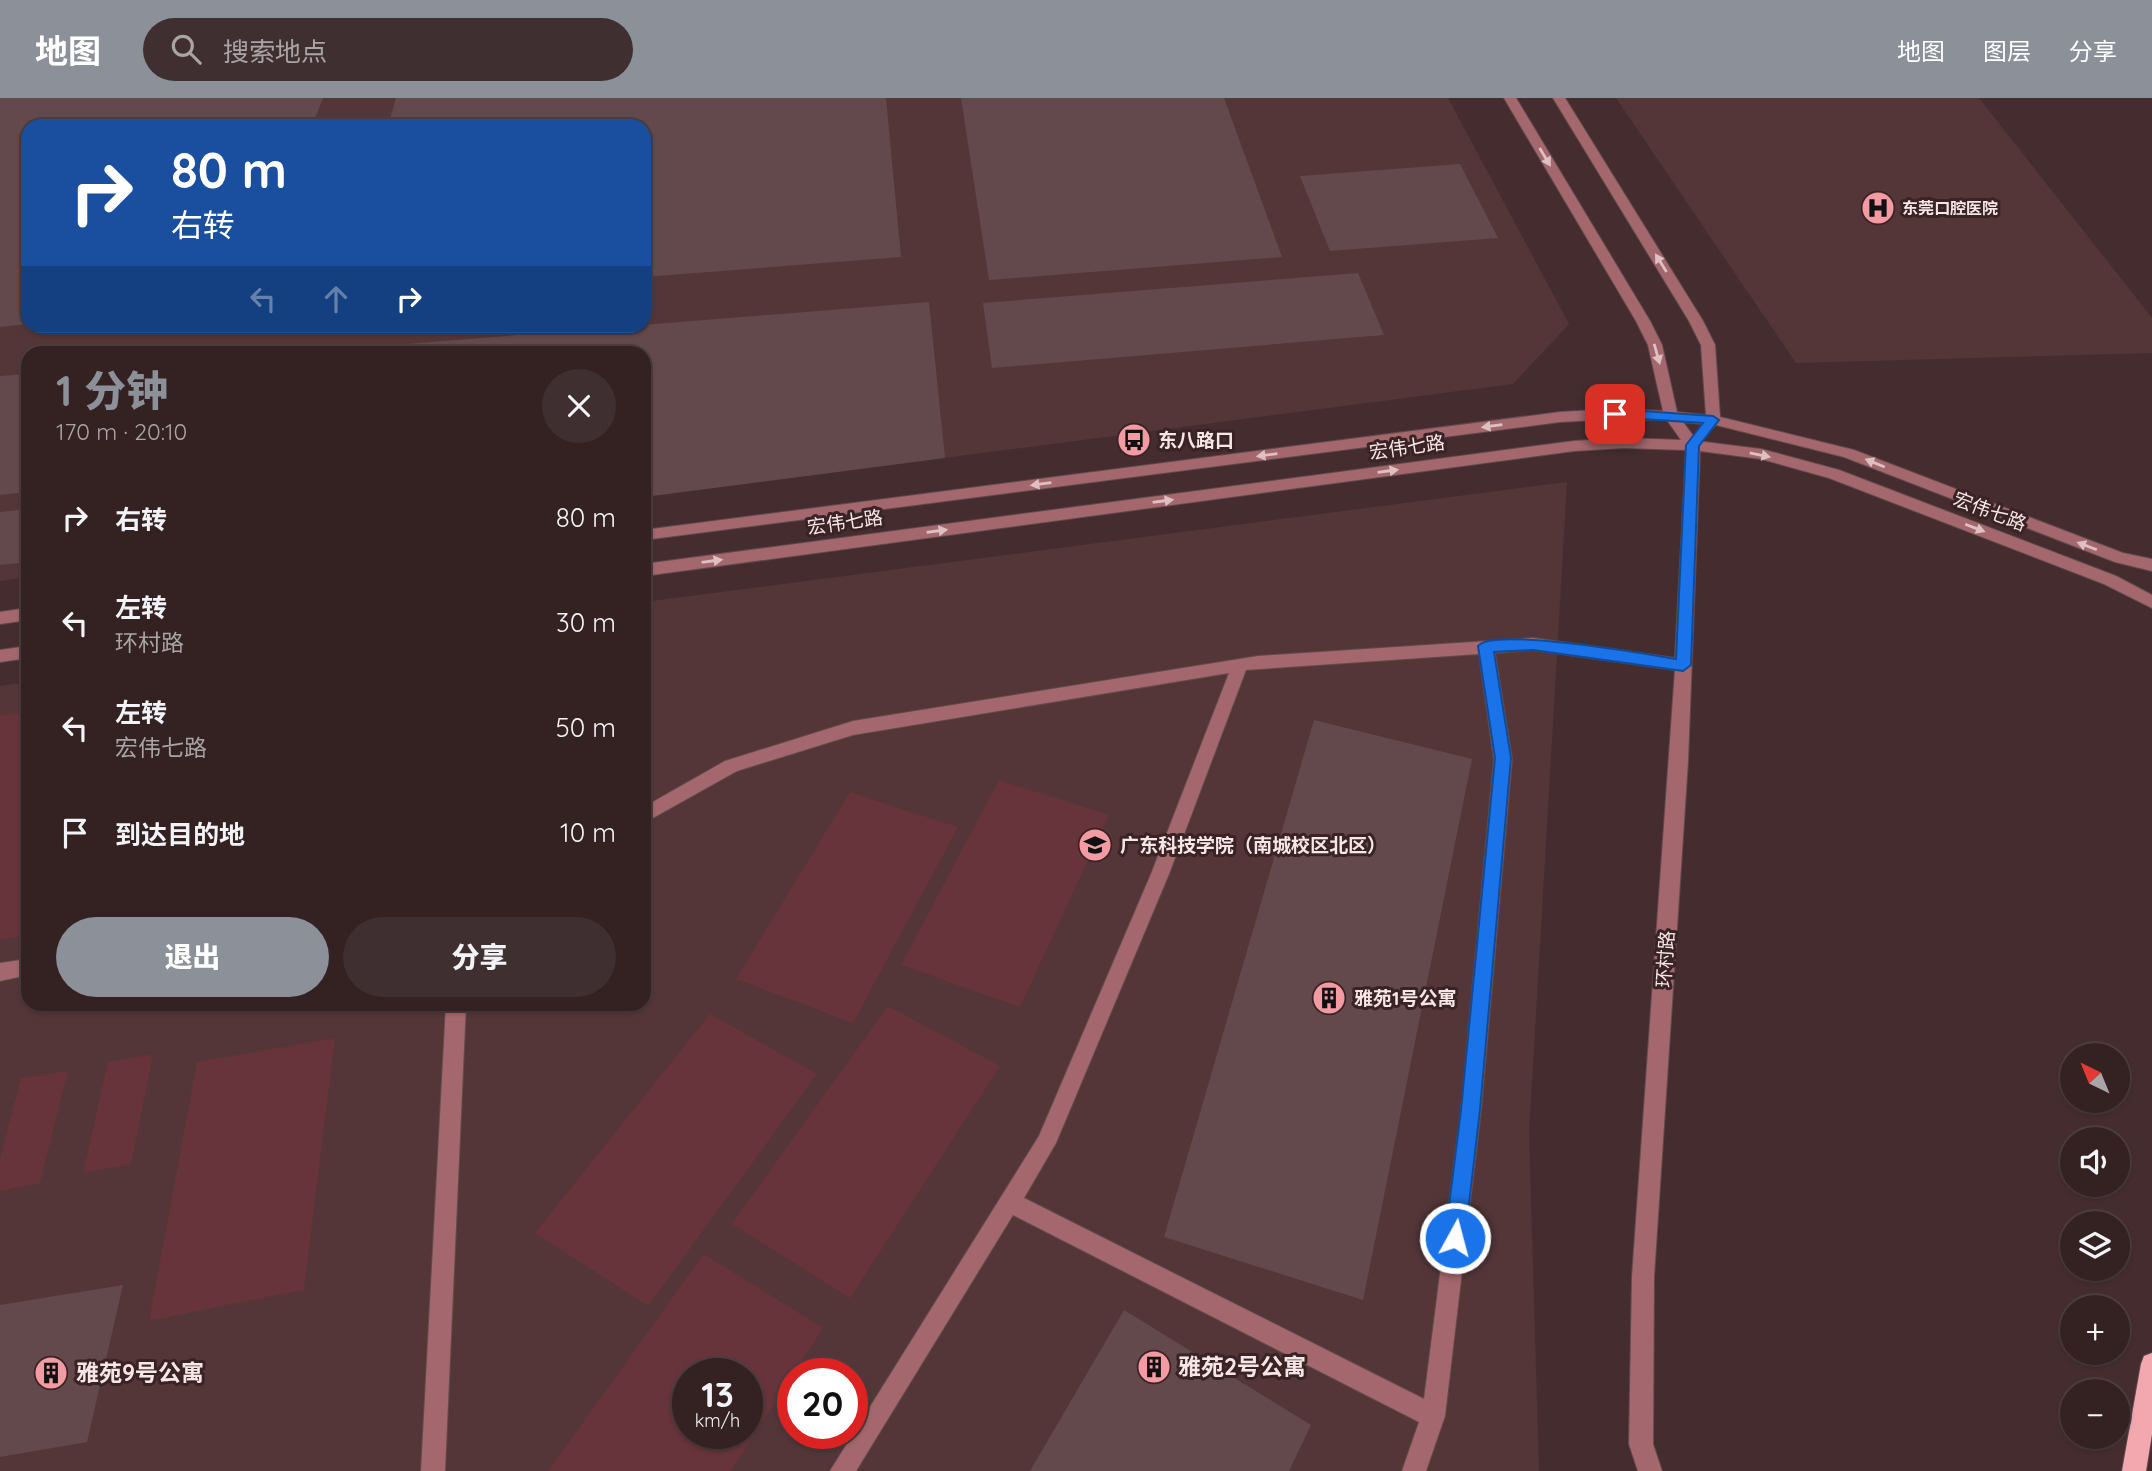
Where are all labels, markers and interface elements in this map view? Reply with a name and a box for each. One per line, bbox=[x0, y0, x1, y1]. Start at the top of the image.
search box bbox=[143, 18, 633, 81]
text: 地图 bbox=[35, 30, 101, 71]
icon: search bbox=[167, 30, 205, 68]
text: 搜索地点 bbox=[223, 35, 327, 68]
text: 地图 bbox=[1897, 36, 1945, 66]
text: 图层 bbox=[1983, 36, 2031, 66]
text: 分享 bbox=[2069, 36, 2117, 66]
text: 80 m bbox=[171, 139, 287, 200]
icon: right bbox=[56, 147, 147, 238]
one-way arrow bbox=[1538, 147, 1551, 166]
hospital icon: 东莞口腔医院 bbox=[1859, 189, 1897, 227]
place label: 东莞口腔医院 bbox=[1902, 198, 1998, 218]
text: 右转 bbox=[171, 205, 235, 245]
one-way arrow bbox=[1654, 254, 1667, 273]
icon: left bbox=[244, 280, 282, 318]
icon: ahead bbox=[317, 280, 355, 318]
icon: right bbox=[390, 280, 428, 318]
one-way arrow bbox=[1652, 344, 1662, 365]
text: 1 分钟 bbox=[56, 364, 168, 417]
button: close bbox=[542, 369, 616, 443]
pin bbox=[1585, 384, 1645, 444]
icon: arrive bbox=[1596, 395, 1634, 433]
text: 170 m · 20:10 bbox=[56, 417, 187, 446]
one-way arrow bbox=[1481, 420, 1503, 431]
bus stop icon: 东八路口 bbox=[1115, 421, 1153, 459]
place label: 东八路口 bbox=[1158, 428, 1234, 452]
street label: 宏伟七路 bbox=[1368, 430, 1446, 464]
one-way arrow bbox=[1256, 449, 1278, 460]
one-way arrow bbox=[1749, 450, 1771, 461]
one-way arrow bbox=[1864, 457, 1885, 468]
one-way arrow bbox=[1377, 466, 1399, 477]
one-way arrow bbox=[1030, 478, 1052, 489]
street label: 宏伟七路 bbox=[1950, 486, 2030, 536]
one-way arrow bbox=[1152, 496, 1174, 507]
icon: right bbox=[56, 499, 94, 537]
text: 80 m bbox=[556, 501, 616, 534]
text: 右转 bbox=[115, 503, 167, 536]
street label: 宏伟七路 bbox=[806, 505, 884, 539]
one-way arrow bbox=[1965, 522, 1986, 533]
one-way arrow bbox=[926, 526, 948, 537]
one-way arrow bbox=[2076, 540, 2097, 551]
one-way arrow bbox=[701, 556, 723, 567]
text: 左转 bbox=[115, 591, 167, 624]
icon: left bbox=[56, 604, 94, 642]
text: 30 m bbox=[556, 606, 616, 639]
text: 环村路 bbox=[115, 628, 184, 657]
text: 左转 bbox=[115, 696, 167, 729]
icon: left bbox=[56, 709, 94, 747]
text: 50 m bbox=[556, 711, 616, 744]
text: 宏伟七路 bbox=[115, 733, 207, 762]
icon: arrive bbox=[56, 814, 94, 852]
text: 10 m bbox=[560, 816, 616, 849]
text: 到达目的地 bbox=[115, 818, 245, 851]
school or university icon: 广东科技学院（南城校区北区） bbox=[1076, 826, 1114, 864]
place label: 广东科技学院（南城校区北区） bbox=[1120, 833, 1386, 857]
button: 退出 bbox=[56, 917, 329, 997]
button: 分享 bbox=[343, 917, 616, 997]
street label: 环村路 bbox=[1651, 930, 1679, 988]
building icon: 雅苑1号公寓 bbox=[1310, 979, 1348, 1017]
place label: 雅苑1号公寓 bbox=[1354, 986, 1456, 1010]
north arrow bbox=[2060, 1043, 2130, 1113]
map controls bbox=[2060, 1043, 2130, 1449]
button: sound bbox=[2060, 1127, 2130, 1197]
position arrow bbox=[1418, 1201, 1492, 1275]
button: layers bbox=[2060, 1211, 2130, 1281]
button: + bbox=[2060, 1295, 2130, 1365]
building icon: 雅苑2号公寓 bbox=[1135, 1348, 1173, 1386]
place label: 雅苑2号公寓 bbox=[1178, 1352, 1306, 1381]
building icon: 雅苑9号公寓 bbox=[32, 1354, 70, 1392]
place label: 雅苑9号公寓 bbox=[76, 1358, 204, 1387]
speed limit sign: 20 bbox=[777, 1358, 868, 1449]
text: 13 bbox=[701, 1372, 734, 1416]
button: − bbox=[2060, 1379, 2130, 1449]
text: km/h bbox=[695, 1409, 740, 1432]

